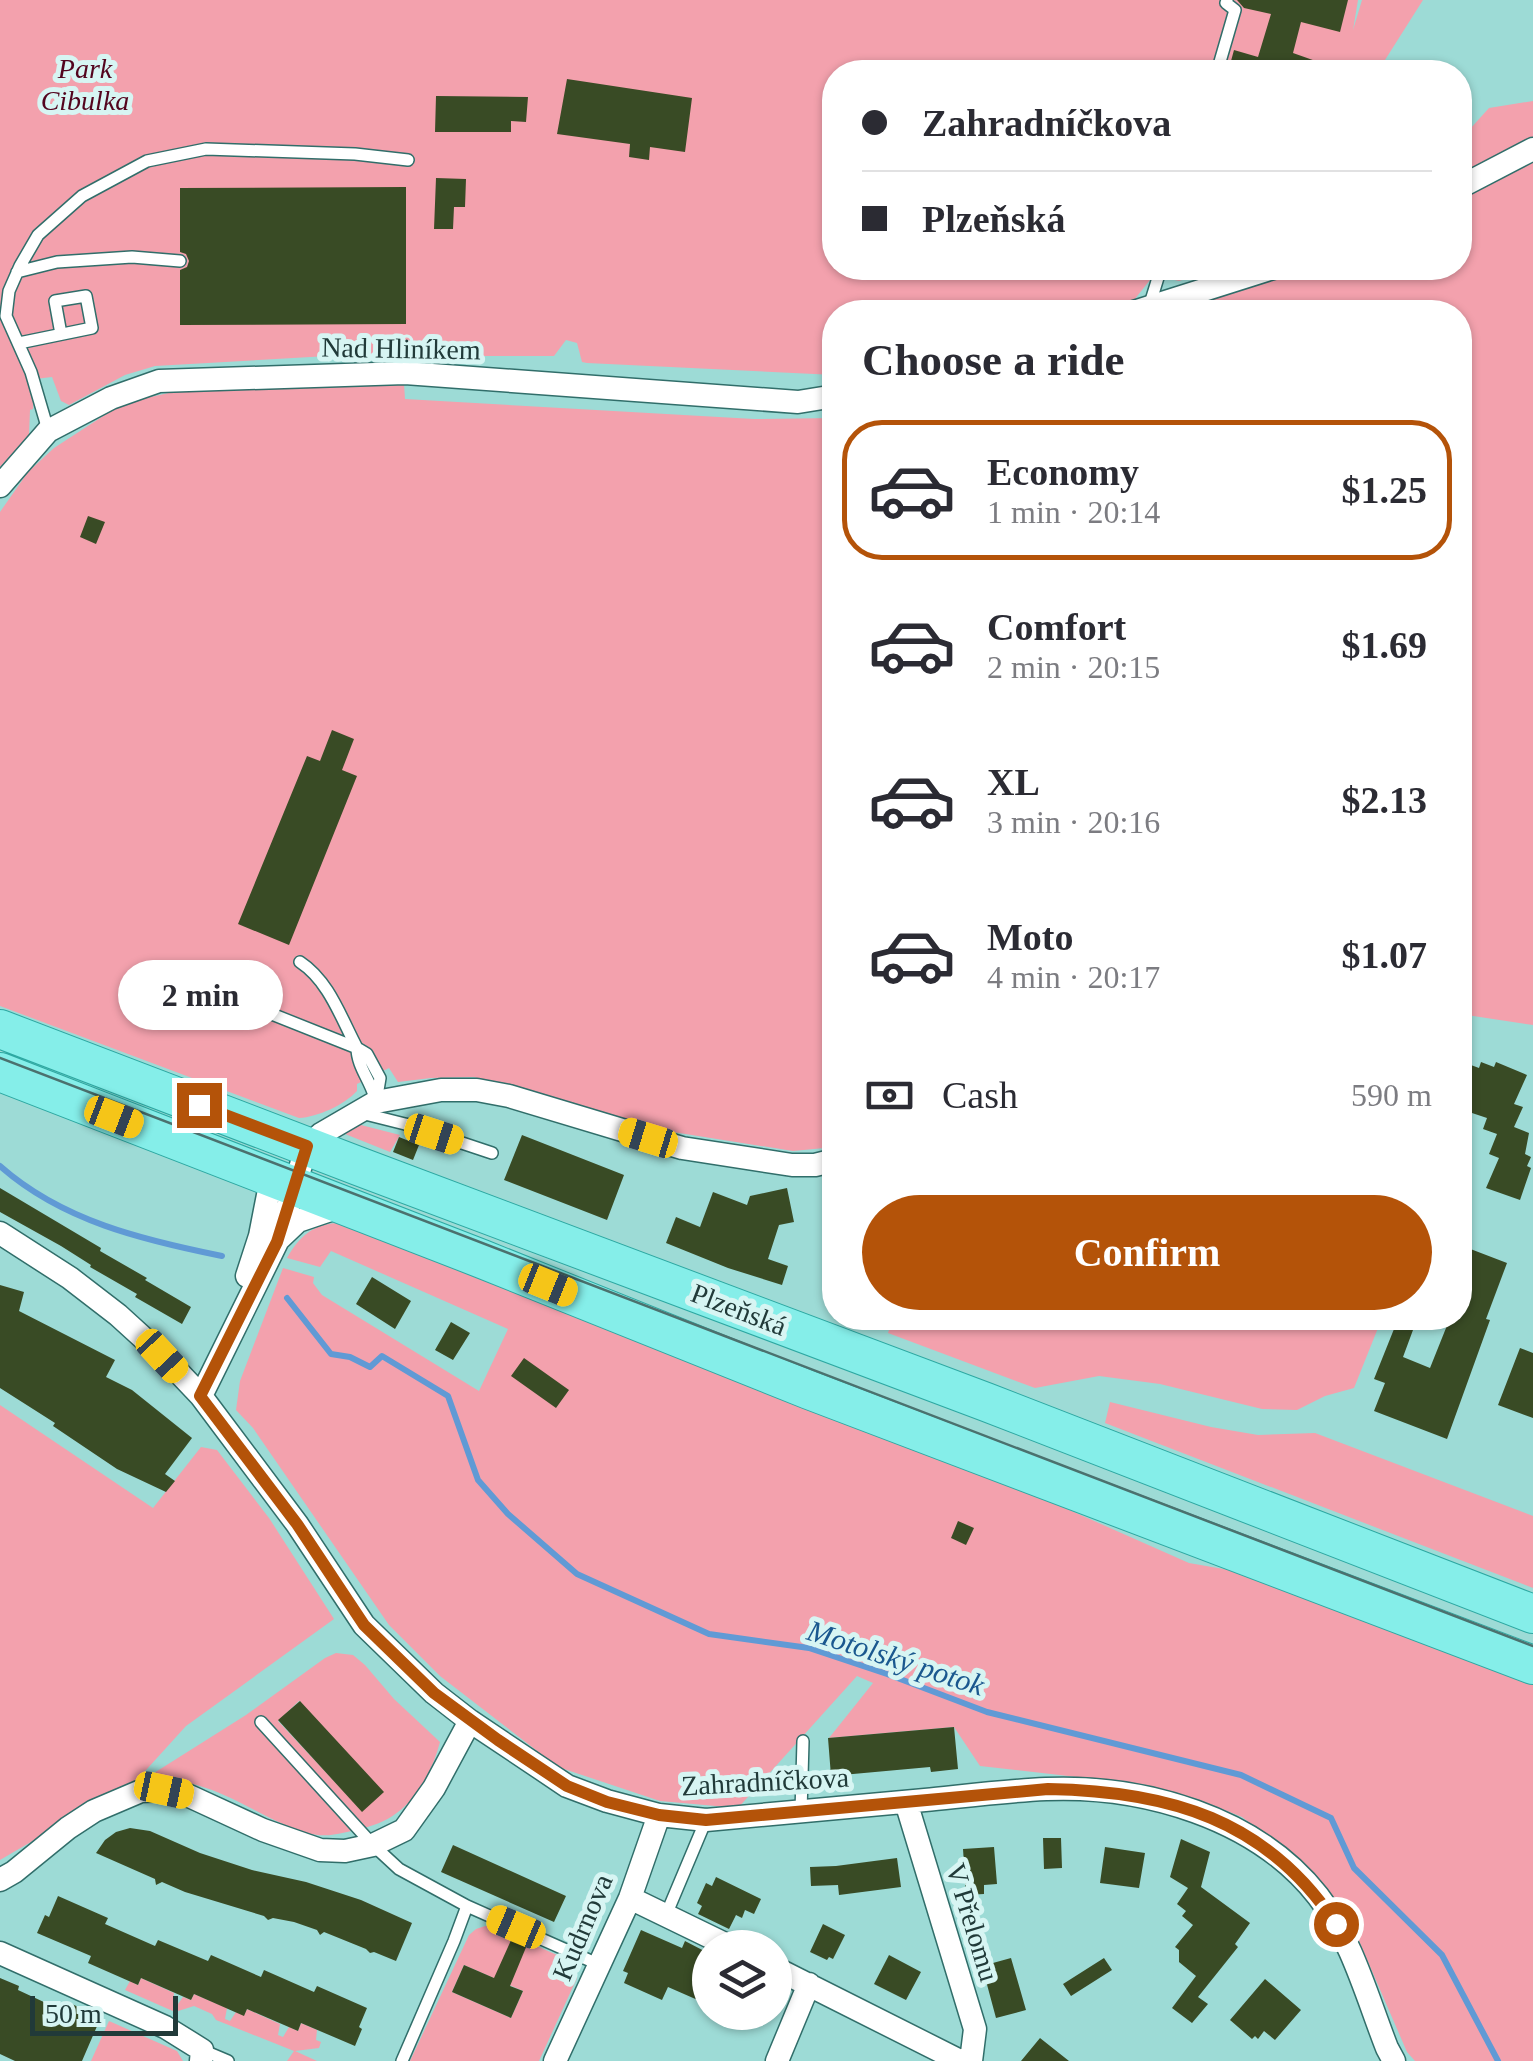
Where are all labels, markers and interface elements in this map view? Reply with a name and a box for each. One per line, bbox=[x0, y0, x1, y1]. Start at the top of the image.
park label: Park Cibulka bbox=[41, 53, 129, 116]
text: Zahradníčkova bbox=[922, 102, 1171, 144]
text: Plzeňská bbox=[922, 198, 1066, 240]
street label: Nad Hliníkem bbox=[321, 332, 481, 365]
text: Choose a ride bbox=[862, 335, 1125, 385]
icon: car bbox=[867, 445, 957, 535]
text: Economy bbox=[987, 451, 1139, 493]
text: $1.25 bbox=[1342, 469, 1427, 511]
text: 1 min · 20:14 bbox=[987, 494, 1160, 530]
icon: car bbox=[867, 600, 957, 690]
text: Comfort bbox=[987, 606, 1126, 648]
text: $1.69 bbox=[1342, 624, 1427, 666]
text: 2 min · 20:15 bbox=[987, 649, 1160, 685]
icon: car bbox=[867, 755, 957, 845]
text: XL bbox=[987, 761, 1040, 803]
text: $2.13 bbox=[1342, 779, 1427, 821]
text: 3 min · 20:16 bbox=[987, 804, 1160, 840]
icon: car bbox=[867, 910, 957, 1000]
text: Moto bbox=[987, 916, 1074, 958]
text: $1.07 bbox=[1342, 934, 1427, 976]
text: 4 min · 20:17 bbox=[987, 959, 1160, 995]
callout: 2 min bbox=[116, 960, 282, 1030]
text: 2 min bbox=[162, 977, 239, 1013]
icon: cash bbox=[862, 1068, 917, 1123]
text: Cash bbox=[942, 1074, 1018, 1116]
text: 590 m bbox=[1351, 1077, 1432, 1113]
route end bbox=[177, 1083, 222, 1128]
car bbox=[81, 1092, 147, 1142]
car bbox=[401, 1110, 467, 1158]
car bbox=[615, 1115, 681, 1161]
button: Confirm bbox=[862, 1195, 1432, 1310]
car bbox=[515, 1260, 581, 1310]
street label: Plzeňská bbox=[687, 1277, 791, 1342]
car bbox=[131, 1324, 193, 1388]
water label: Motolský potok bbox=[803, 1613, 989, 1702]
street label: Zahradníčkova bbox=[680, 1762, 850, 1801]
car bbox=[132, 1769, 196, 1811]
street label: V Přelomu bbox=[940, 1859, 1005, 1985]
street label: Kudrnova bbox=[546, 1869, 619, 1985]
car bbox=[483, 1901, 549, 1953]
route start bbox=[1314, 1902, 1359, 1947]
map controls bbox=[692, 1930, 792, 2030]
button: layers bbox=[692, 1930, 792, 2030]
scale bar bbox=[30, 1991, 178, 2036]
text: 50 m bbox=[45, 1998, 102, 2029]

